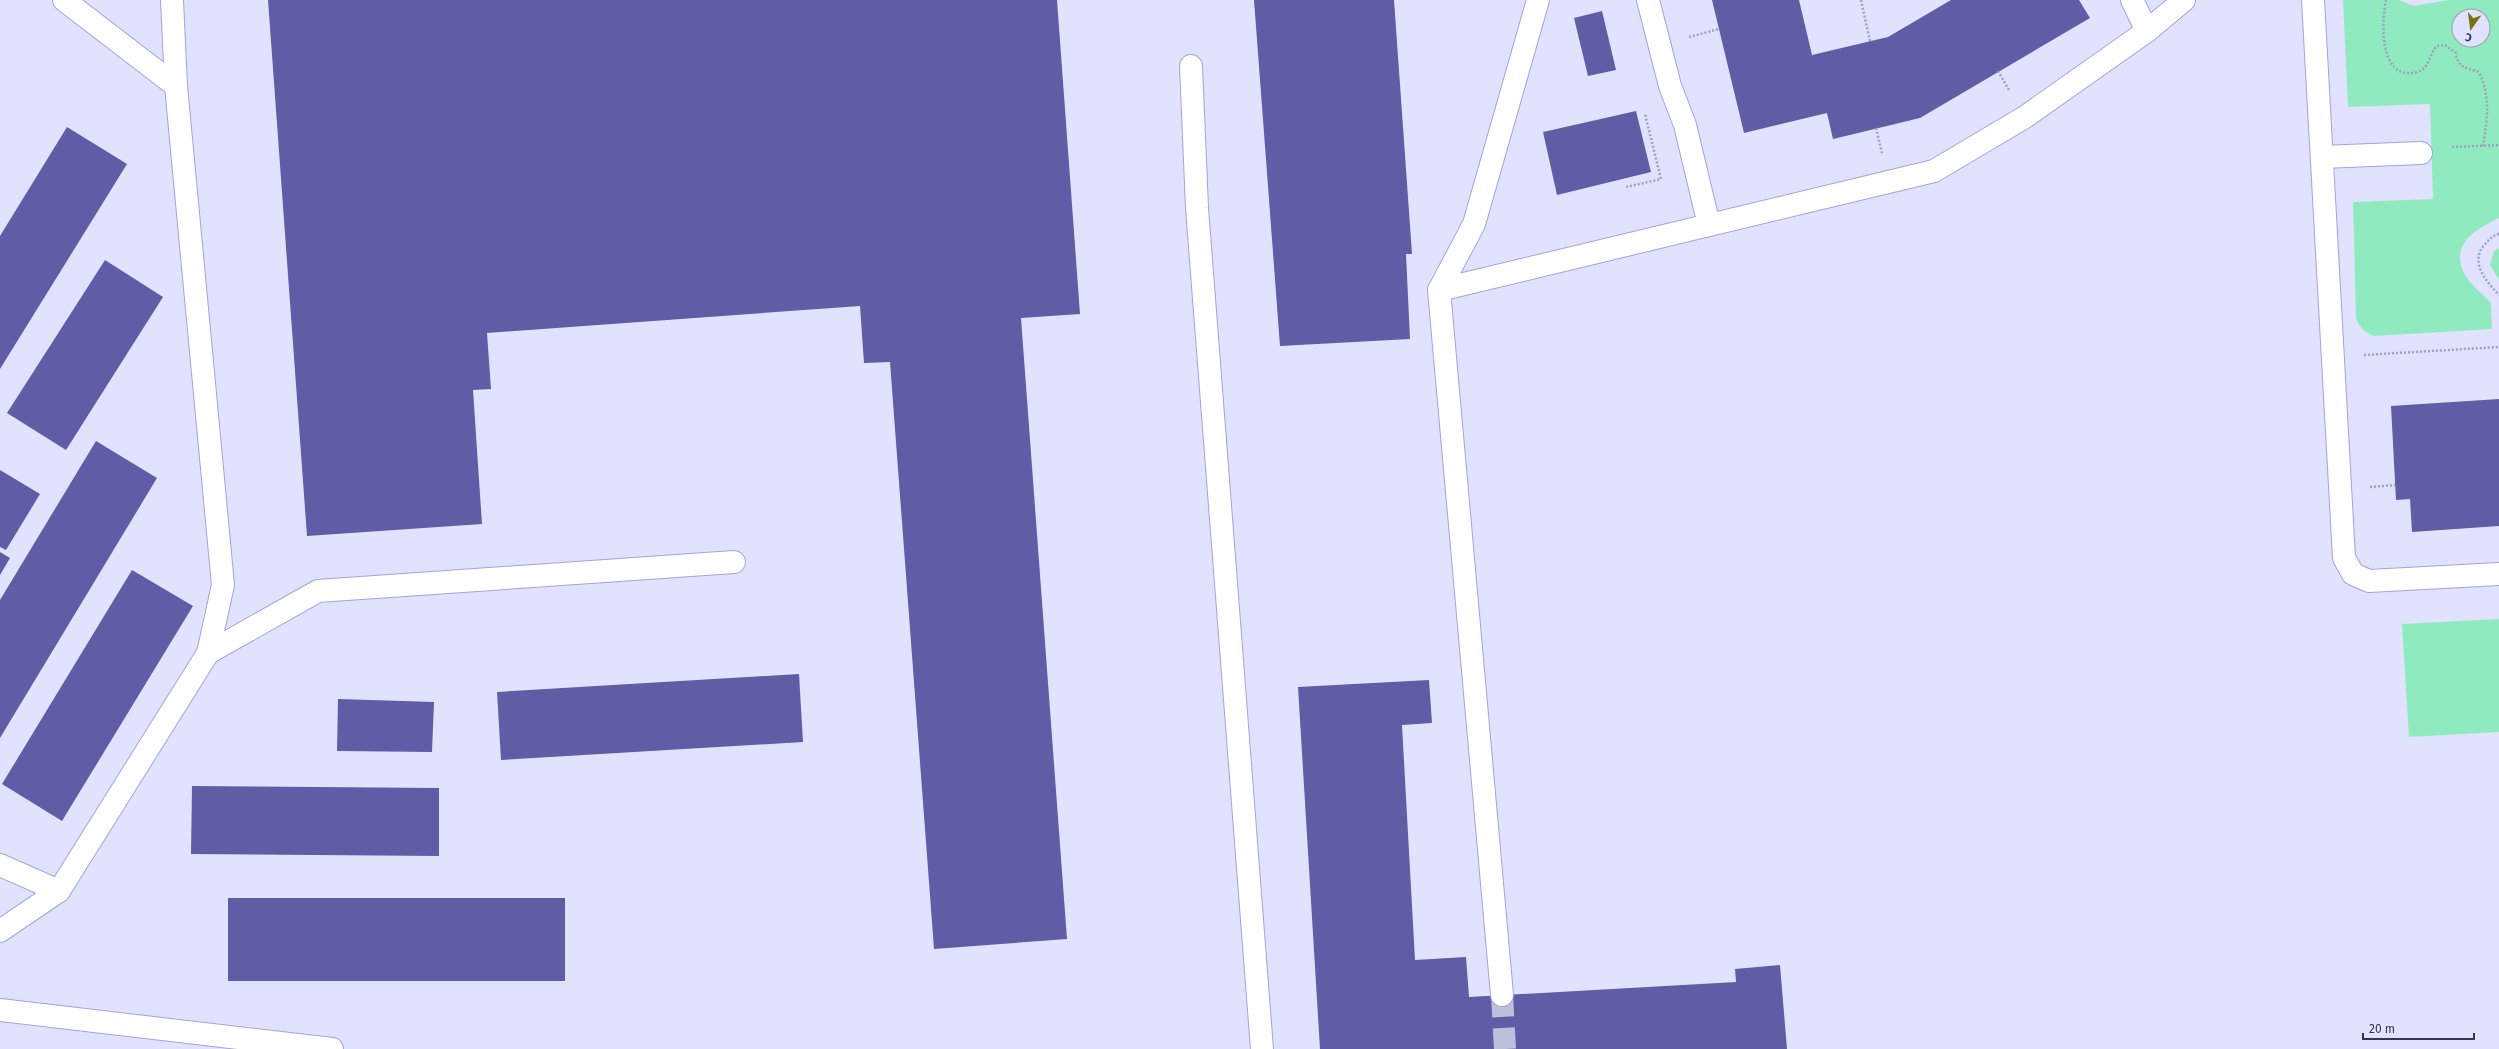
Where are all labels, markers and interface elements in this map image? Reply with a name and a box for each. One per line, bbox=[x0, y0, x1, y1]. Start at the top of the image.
north arrow bbox=[2451, 8, 2491, 48]
text: С bbox=[2463, 30, 2473, 44]
scale bar bbox=[2363, 1015, 2474, 1041]
text: 20 m bbox=[2369, 1022, 2395, 1036]

